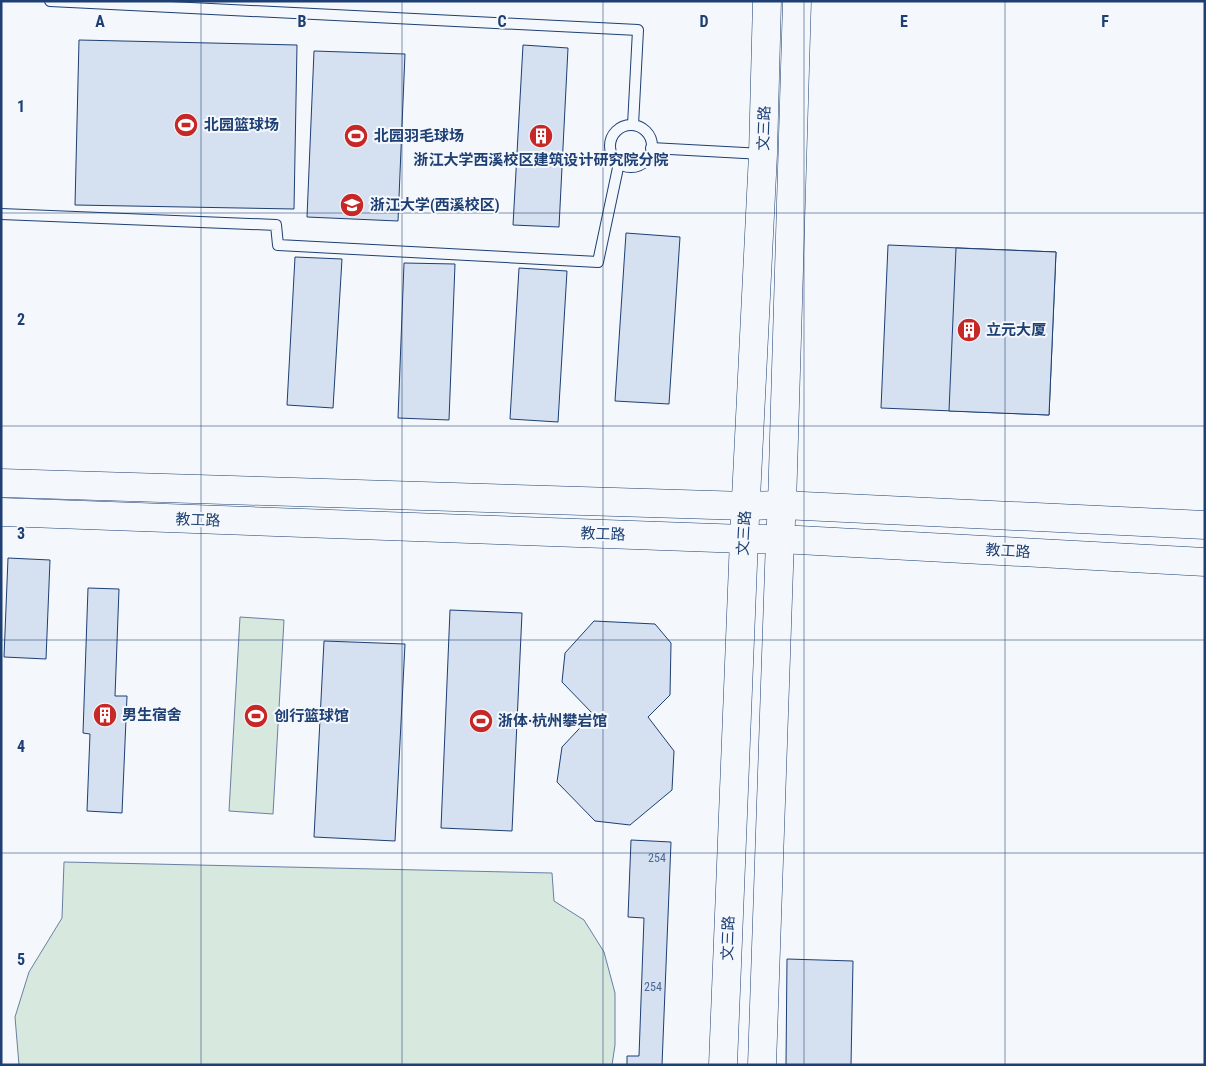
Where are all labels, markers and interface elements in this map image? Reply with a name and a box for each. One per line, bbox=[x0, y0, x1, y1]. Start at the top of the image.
text: A bbox=[95, 12, 105, 31]
text: B bbox=[298, 12, 307, 31]
text: C bbox=[497, 12, 507, 31]
text: D bbox=[699, 12, 709, 31]
text: E bbox=[900, 12, 908, 31]
text: F bbox=[1101, 12, 1109, 31]
text: 1 bbox=[17, 97, 25, 116]
street label: 文三路 bbox=[754, 105, 774, 151]
sports icon: 北园篮球场 bbox=[173, 112, 199, 138]
place label: 北园篮球场 bbox=[204, 116, 279, 134]
sports icon: 北园羽毛球场 bbox=[343, 123, 369, 149]
building icon: 浙江大学西溪校区建筑设计研究院分院 bbox=[528, 123, 554, 149]
place label: 北园羽毛球场 bbox=[374, 127, 464, 145]
place label: 浙江大学西溪校区建筑设计研究院分院 bbox=[413, 151, 669, 169]
school or university icon: 浙江大学(西溪校区) bbox=[339, 192, 365, 218]
place label: 浙江大学(西溪校区) bbox=[370, 196, 500, 214]
text: 2 bbox=[17, 310, 25, 329]
building icon: 立元大厦 bbox=[956, 317, 982, 343]
place label: 立元大厦 bbox=[986, 321, 1046, 339]
street label: 教工路 bbox=[175, 510, 221, 530]
street label: 文三路 bbox=[734, 510, 754, 556]
text: 3 bbox=[17, 524, 25, 543]
street label: 教工路 bbox=[580, 524, 626, 544]
street label: 教工路 bbox=[985, 541, 1031, 561]
building icon: 男生宿舍 bbox=[92, 702, 118, 728]
sports icon: 创行篮球馆 bbox=[243, 703, 269, 729]
place label: 男生宿舍 bbox=[122, 706, 182, 724]
place label: 创行篮球馆 bbox=[274, 707, 349, 725]
sports icon: 浙体·杭州攀岩馆 bbox=[468, 708, 494, 734]
place label: 浙体·杭州攀岩馆 bbox=[498, 712, 607, 730]
text: 4 bbox=[17, 737, 25, 756]
house number: 254 bbox=[648, 851, 666, 865]
street label: 文三路 bbox=[718, 915, 738, 961]
text: 5 bbox=[17, 950, 25, 969]
house number: 254 bbox=[644, 980, 662, 994]

